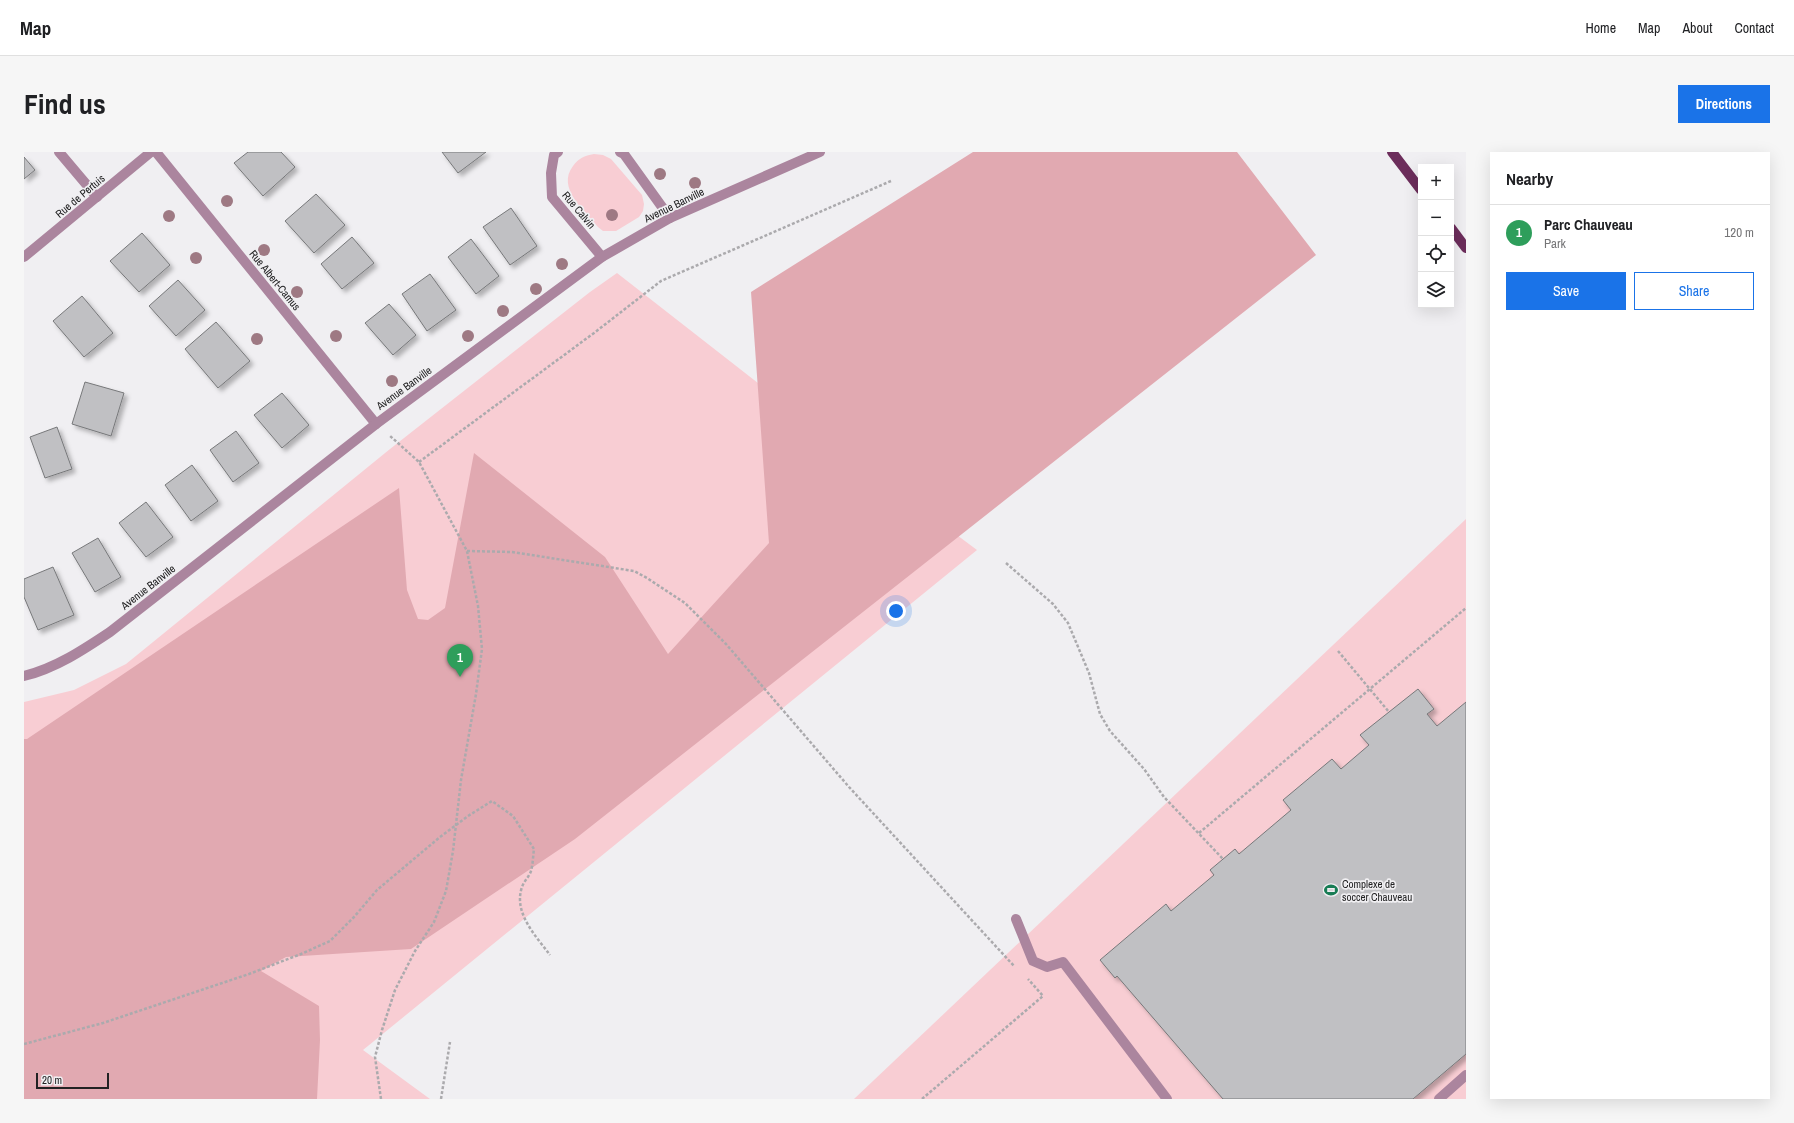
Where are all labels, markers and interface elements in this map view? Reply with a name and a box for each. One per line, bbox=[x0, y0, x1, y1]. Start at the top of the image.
text: Map bbox=[20, 15, 51, 41]
text: Home bbox=[1585, 19, 1616, 37]
text: Map bbox=[1638, 19, 1660, 37]
text: About bbox=[1682, 19, 1712, 37]
text: Contact bbox=[1734, 19, 1774, 37]
text: Find us bbox=[24, 85, 106, 123]
button: Directions bbox=[1678, 85, 1770, 123]
map controls bbox=[1418, 164, 1454, 308]
button: + bbox=[1418, 164, 1454, 200]
text: Nearby bbox=[1506, 167, 1553, 190]
street label: Rue de Pertuis bbox=[52, 171, 108, 221]
street label: Avenue Banville bbox=[641, 184, 706, 226]
street label: Rue Calvin bbox=[559, 188, 599, 232]
button: − bbox=[1418, 200, 1454, 236]
text: Parc Chauveau bbox=[1544, 214, 1633, 235]
text: 1 bbox=[1516, 224, 1522, 241]
text: 120 m bbox=[1724, 224, 1754, 241]
text: Park bbox=[1544, 235, 1566, 252]
button: locate bbox=[1418, 236, 1454, 272]
street label: Rue Albert-Camus bbox=[246, 247, 304, 313]
button: layers bbox=[1418, 272, 1454, 308]
button: Save bbox=[1506, 272, 1626, 310]
button: Share bbox=[1634, 272, 1754, 310]
street label: Avenue Banville bbox=[373, 363, 434, 413]
street label: Avenue Banville bbox=[117, 561, 178, 613]
your location bbox=[886, 601, 906, 621]
pin: 1 bbox=[447, 644, 473, 677]
place label: Complexe de soccer Chauveau bbox=[1342, 877, 1412, 904]
sports icon: Complexe de soccer Chauveau bbox=[1323, 882, 1339, 898]
scale bar bbox=[36, 1071, 109, 1090]
text: 20 m bbox=[42, 1073, 62, 1087]

